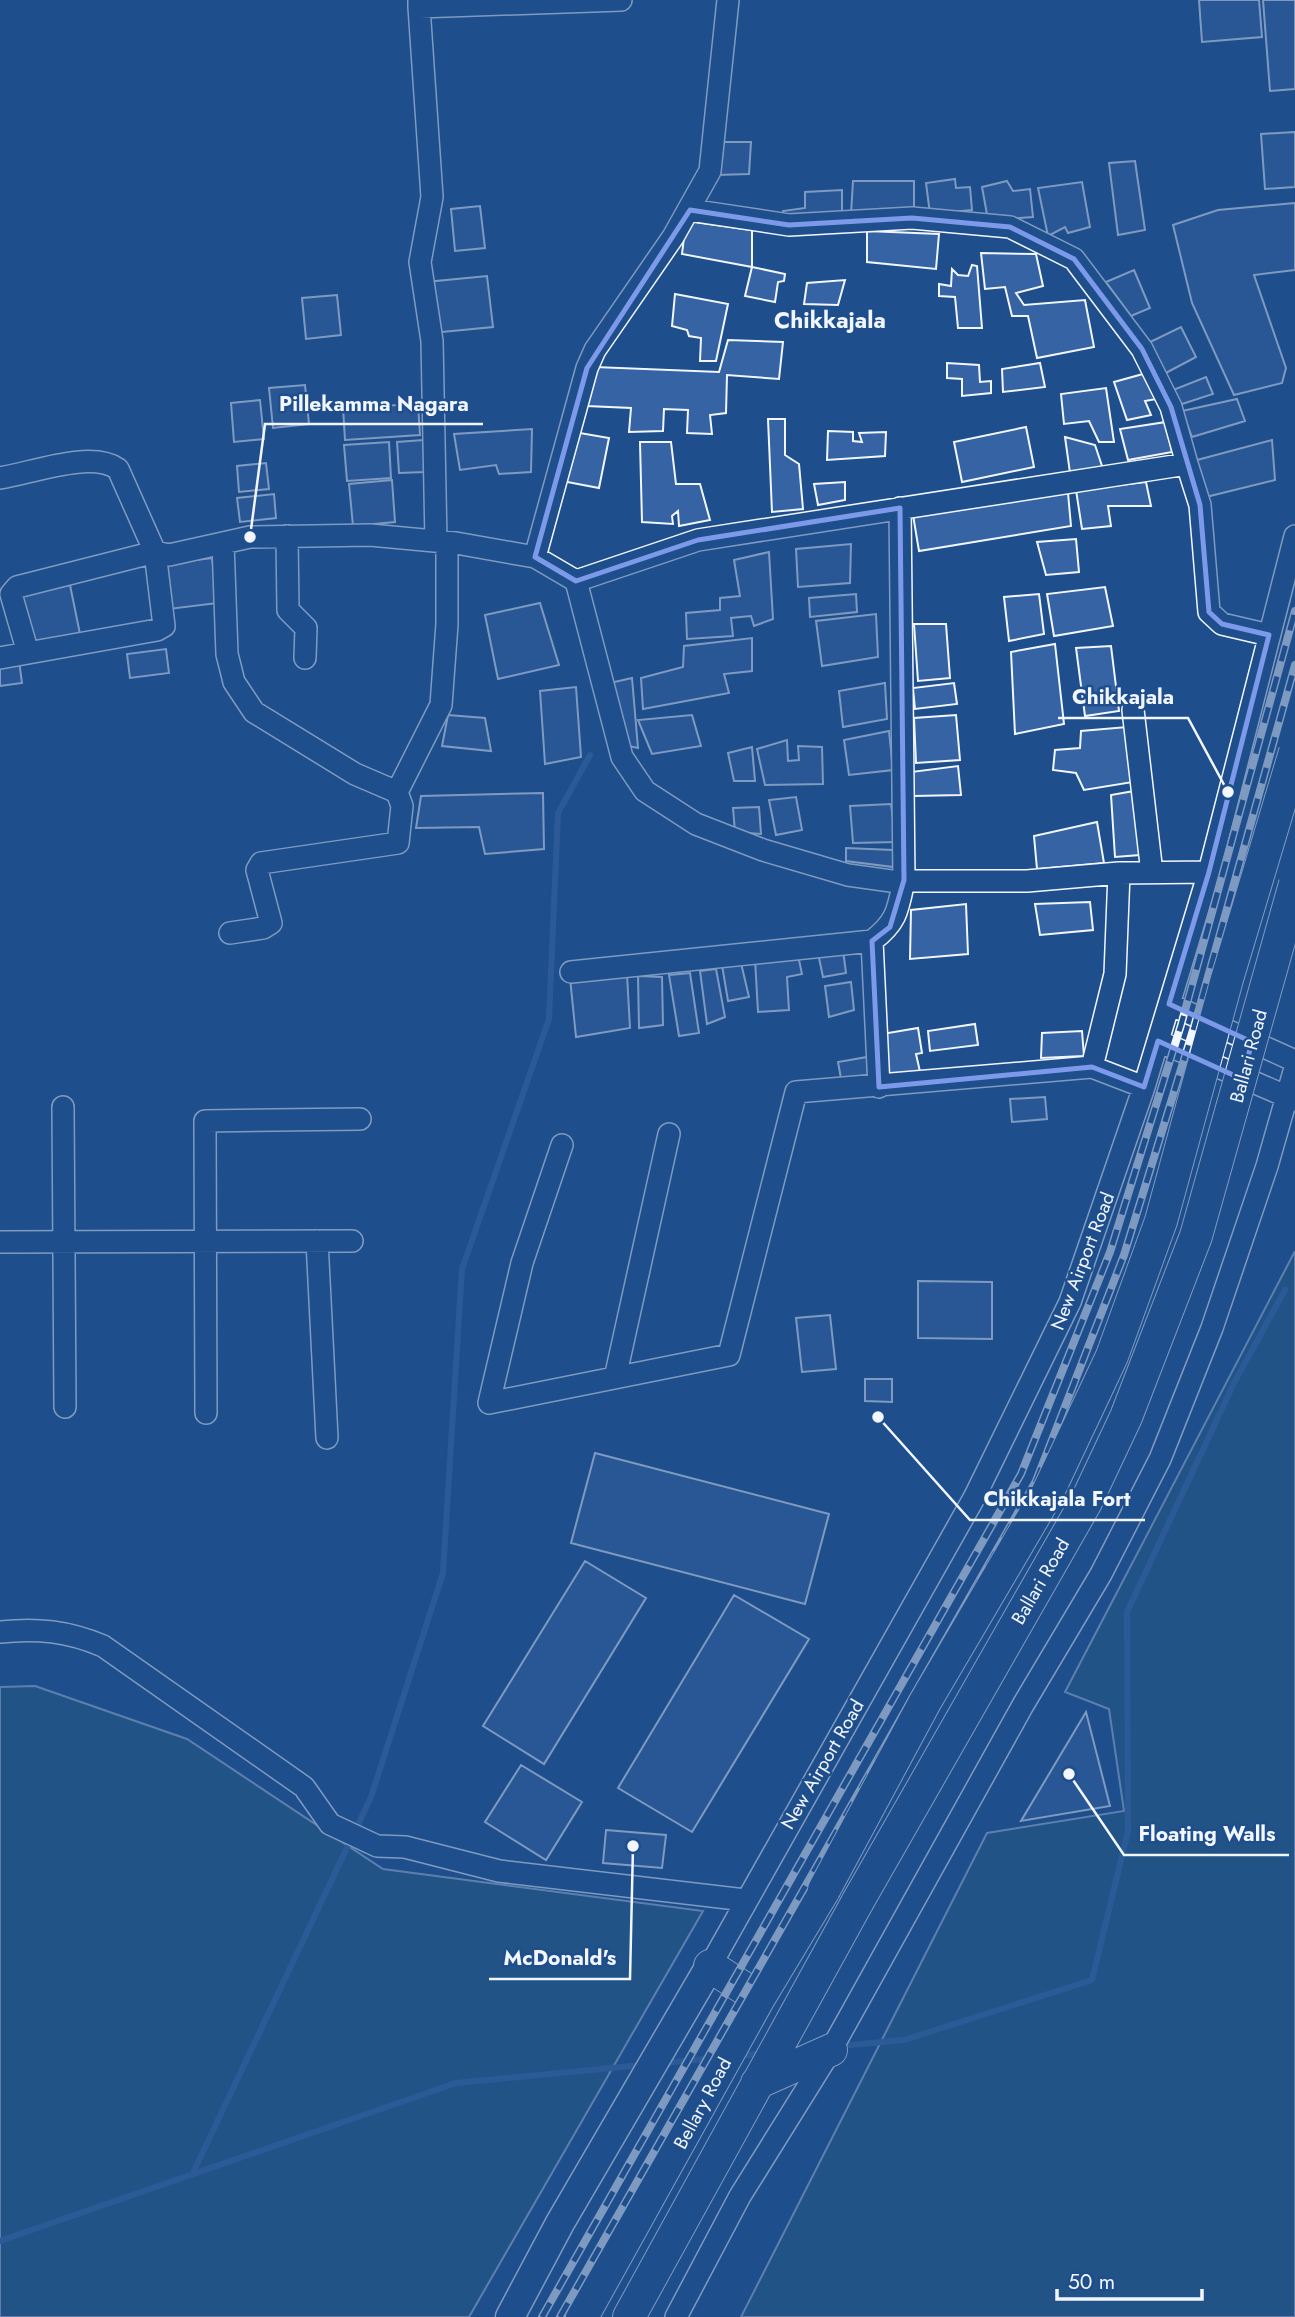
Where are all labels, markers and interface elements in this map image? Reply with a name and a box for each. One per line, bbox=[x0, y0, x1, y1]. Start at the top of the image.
district label: Chikkajala bbox=[774, 303, 886, 337]
callout: Pillekamma Nagara bbox=[265, 382, 483, 424]
text: Pillekamma Nagara bbox=[279, 389, 469, 419]
callout: Chikkajala bbox=[1058, 676, 1188, 718]
text: Chikkajala bbox=[1072, 682, 1174, 712]
street label: Ballari Road bbox=[1223, 1006, 1274, 1106]
street label: New Airport Road bbox=[1044, 1188, 1121, 1334]
callout: Chikkajala Fort bbox=[970, 1478, 1145, 1520]
text: Chikkajala Fort bbox=[983, 1484, 1131, 1514]
street label: Ballari Road bbox=[1005, 1533, 1076, 1629]
street label: New Airport Road bbox=[774, 1694, 871, 1834]
callout: Floating Walls bbox=[1124, 1813, 1289, 1855]
text: Floating Walls bbox=[1138, 1819, 1276, 1849]
callout: McDonald's bbox=[489, 1937, 630, 1979]
text: McDonald's bbox=[504, 1943, 617, 1973]
street label: Bellary Road bbox=[667, 2053, 738, 2154]
scale bar bbox=[1057, 2258, 1202, 2302]
text: 50 m bbox=[1068, 2267, 1115, 2297]

